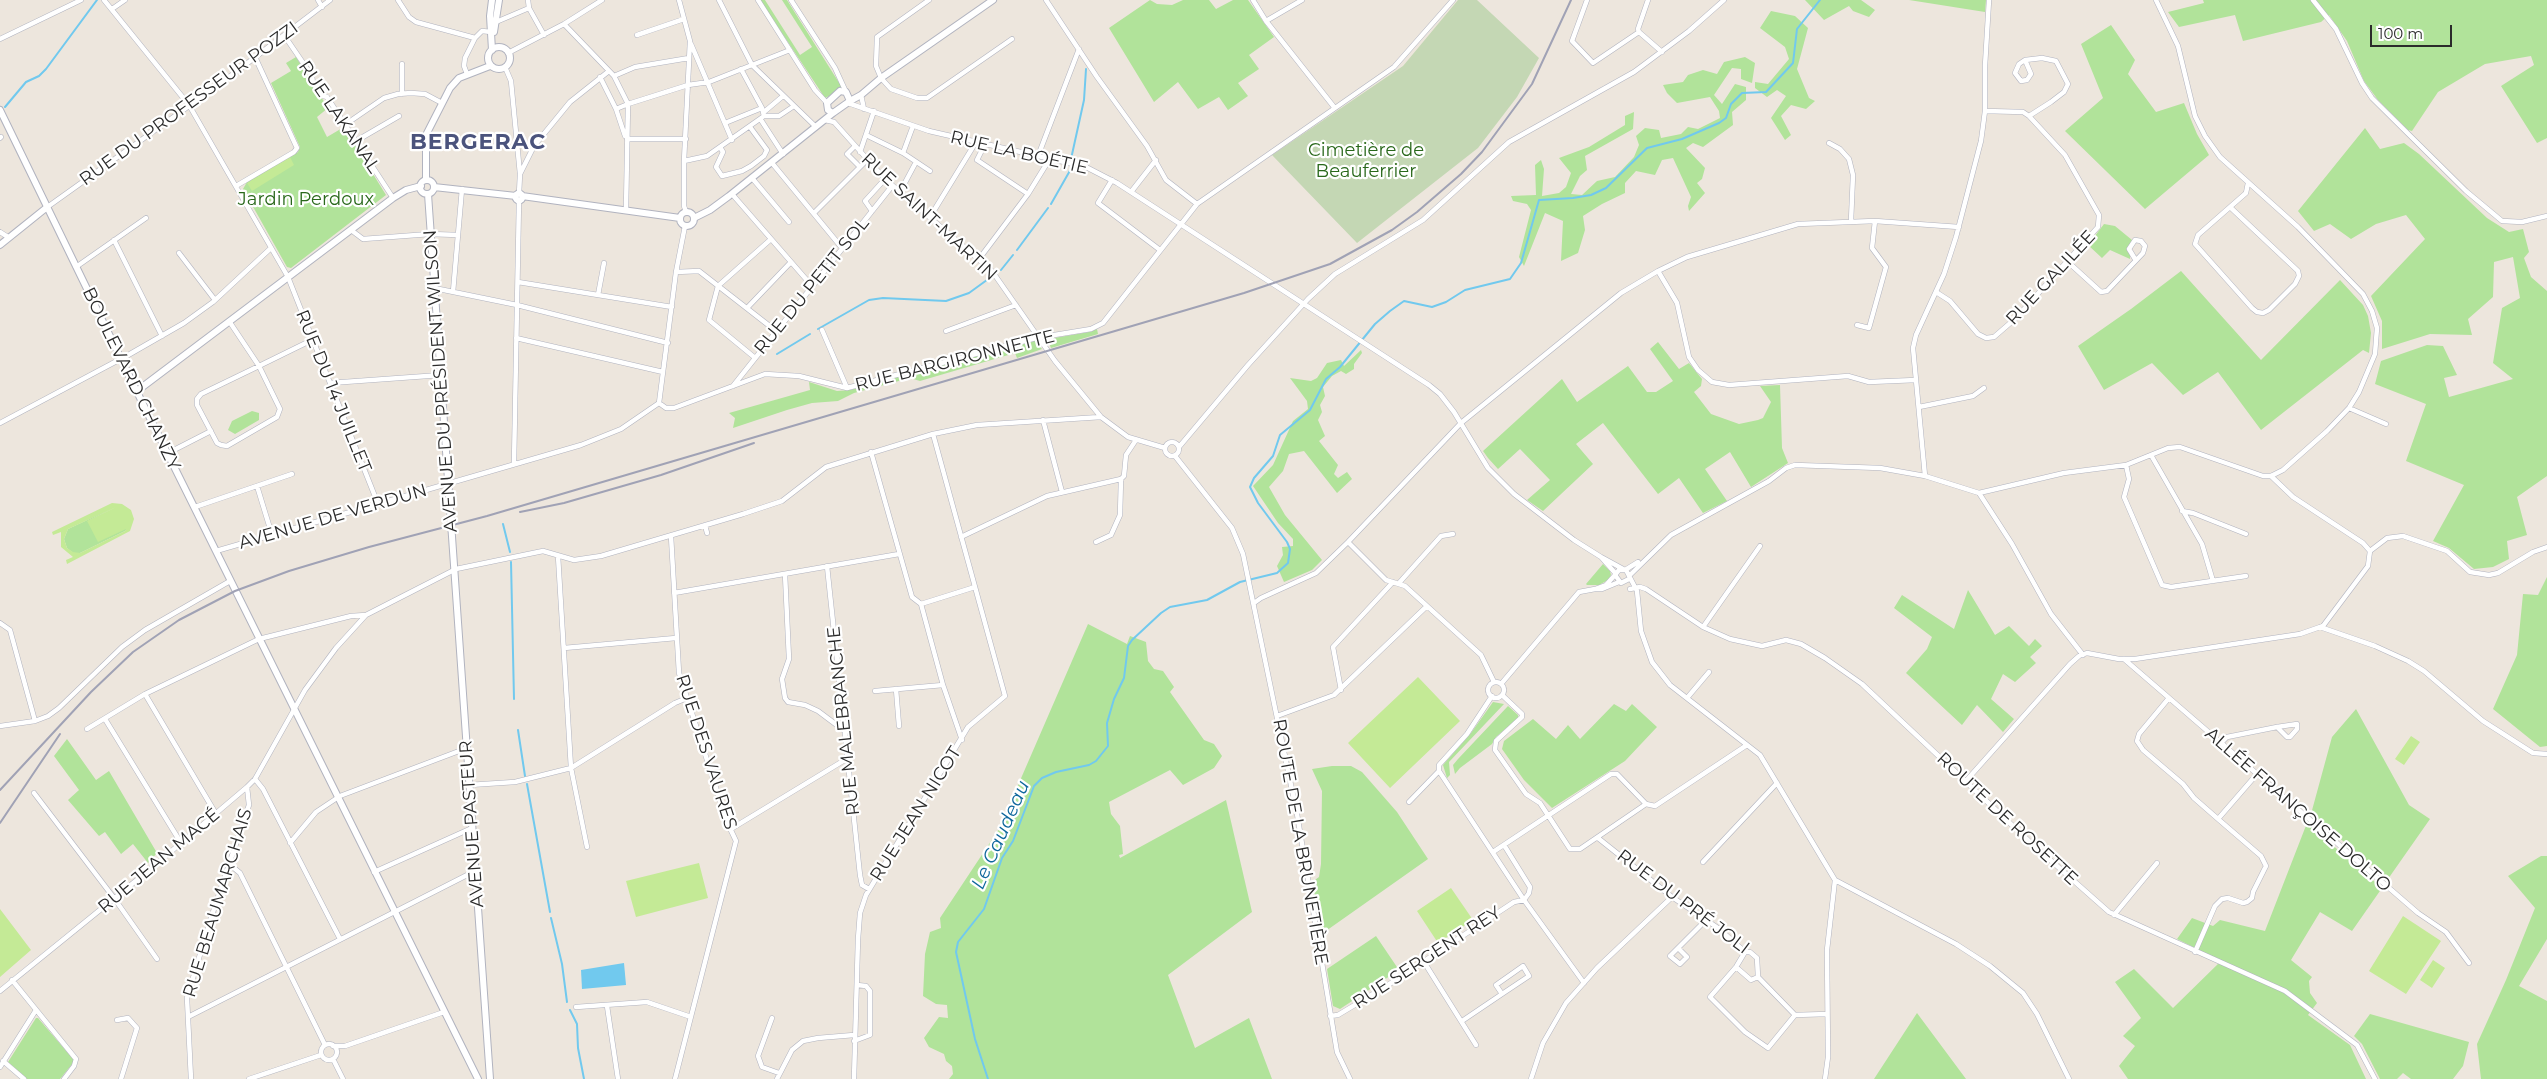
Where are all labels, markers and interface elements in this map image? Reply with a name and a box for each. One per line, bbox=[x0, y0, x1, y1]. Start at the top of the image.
scale bar bbox=[2372, 15, 2454, 47]
street label: RUE DU PROFESSEUR POZZI bbox=[75, 17, 303, 191]
text: 100 m bbox=[2378, 24, 2423, 43]
street label: RUE LAKANAL bbox=[293, 57, 385, 177]
street label: RUE LA BOÉTIE bbox=[948, 127, 1090, 179]
district label: BERGERAC bbox=[409, 130, 547, 156]
park label: Cimetière de Beauferrier bbox=[1308, 140, 1424, 182]
street label: RUE SAINT-MARTIN bbox=[857, 148, 1001, 286]
park label: Jardin Perdoux bbox=[238, 189, 374, 211]
street label: RUE DU PETIT SOL bbox=[750, 213, 874, 359]
street label: RUE GALILÉE bbox=[2002, 226, 2100, 330]
street label: AVENUE DU PRÉSIDENT WILSON bbox=[420, 229, 462, 533]
street label: BOULEVARD CHANZY bbox=[77, 284, 185, 474]
street label: RUE DU 14 JUILLET bbox=[291, 307, 375, 475]
street label: RUE BARGIRONNETTE bbox=[853, 326, 1057, 396]
street label: AVENUE DE VERDUN bbox=[236, 480, 430, 554]
street label: RUE MALEBRANCHE bbox=[823, 625, 865, 817]
street label: RUE DES VAURES bbox=[671, 672, 741, 832]
street label: ROUTE DE LA BRUNETIÈRE bbox=[1268, 717, 1332, 967]
street label: ALLÉE FRANÇOISE DOLTO bbox=[2200, 723, 2396, 897]
street label: AVENUE PASTEUR bbox=[455, 740, 489, 908]
street label: RUE JEAN NICOT bbox=[866, 743, 966, 885]
street label: ROUTE DE ROSETTE bbox=[1932, 748, 2082, 890]
water label: Le Caudeau bbox=[967, 777, 1035, 893]
street label: RUE JEAN MACÉ bbox=[94, 804, 224, 918]
street label: RUE BEAUMARCHAIS bbox=[179, 806, 257, 1000]
street label: RUE DU PRÉ JOLI bbox=[1612, 845, 1754, 959]
street label: RUE SERGENT REY bbox=[1349, 902, 1505, 1014]

